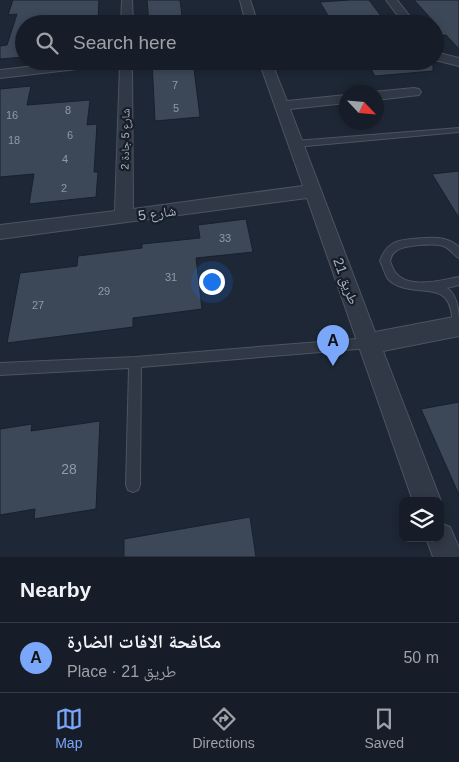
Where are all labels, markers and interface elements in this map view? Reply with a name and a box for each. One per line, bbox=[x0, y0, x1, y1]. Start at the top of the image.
search box bbox=[15, 15, 444, 70]
icon: search bbox=[33, 29, 61, 57]
text: Search here bbox=[73, 32, 177, 53]
house number: 7 bbox=[172, 79, 178, 91]
north arrow bbox=[339, 85, 384, 130]
house number: 5 bbox=[173, 102, 179, 114]
house number: 8 bbox=[65, 104, 71, 116]
street label: شارع 5 جادة 2 bbox=[118, 108, 133, 170]
house number: 16 bbox=[6, 109, 18, 121]
house number: 6 bbox=[67, 129, 73, 141]
house number: 18 bbox=[8, 134, 20, 146]
house number: 4 bbox=[62, 153, 68, 165]
house number: 2 bbox=[61, 182, 67, 194]
street label: شارع 5 bbox=[137, 202, 177, 226]
house number: 33 bbox=[219, 232, 231, 244]
street label: طريق 21 bbox=[328, 256, 362, 307]
your location bbox=[199, 269, 225, 295]
house number: 31 bbox=[165, 271, 177, 283]
house number: 29 bbox=[98, 285, 110, 297]
house number: 27 bbox=[32, 299, 44, 311]
pin: A bbox=[317, 325, 349, 366]
house number: 28 bbox=[61, 461, 77, 477]
map controls bbox=[399, 497, 444, 542]
button: layers bbox=[399, 497, 444, 542]
text: Nearby bbox=[20, 578, 91, 601]
text: مكافحة الافات الضارة bbox=[67, 631, 221, 652]
text: A bbox=[30, 649, 42, 666]
text: 50 m bbox=[403, 649, 439, 666]
text: Place · طريق 21 bbox=[67, 663, 176, 680]
tab: Map bbox=[55, 705, 83, 751]
tab: Directions bbox=[193, 705, 255, 751]
tab: Saved bbox=[364, 705, 404, 751]

